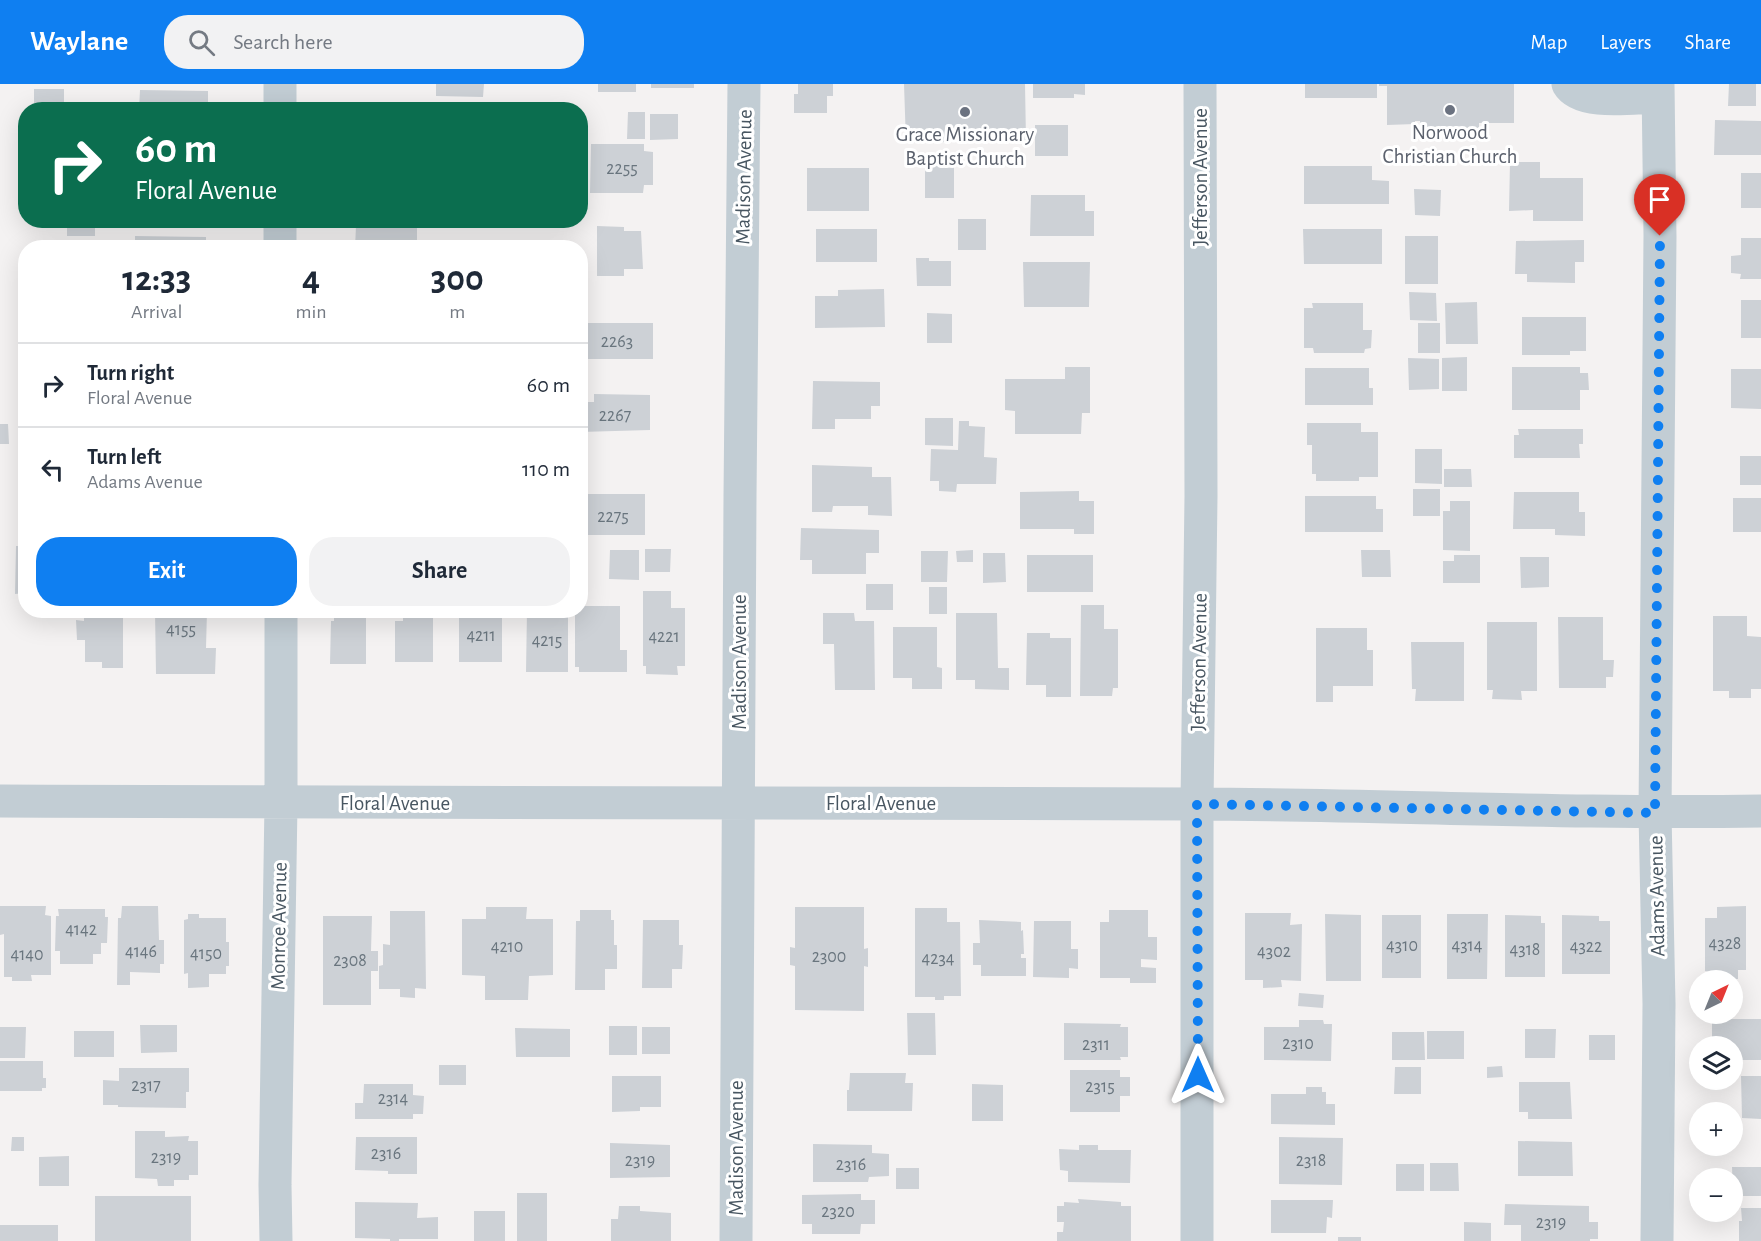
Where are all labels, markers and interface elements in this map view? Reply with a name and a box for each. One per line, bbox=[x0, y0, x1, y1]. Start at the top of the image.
search box bbox=[164, 15, 584, 69]
icon: search bbox=[185, 26, 218, 59]
text: Waylane bbox=[30, 28, 128, 56]
text: Search here bbox=[233, 31, 333, 53]
text: Map bbox=[1531, 32, 1567, 53]
text: Layers bbox=[1600, 32, 1651, 53]
text: Share bbox=[1684, 32, 1731, 53]
marker: Norwood Christian Church bbox=[1443, 103, 1457, 117]
marker: Grace Missionary Baptist Church bbox=[958, 105, 972, 119]
street label: Jefferson Avenue bbox=[1190, 108, 1211, 246]
street label: Madison Avenue bbox=[732, 109, 756, 245]
place label: Norwood Christian Church bbox=[1383, 122, 1517, 167]
place label: Grace Missionary Baptist Church bbox=[896, 124, 1034, 169]
icon: right bbox=[36, 126, 114, 204]
text: 60 m bbox=[135, 128, 217, 170]
house number: 2255 bbox=[606, 160, 638, 178]
pin bbox=[1634, 174, 1685, 236]
text: Floral Avenue bbox=[135, 177, 277, 204]
icon: arrive bbox=[1643, 183, 1676, 216]
text: 12:33 bbox=[122, 261, 191, 297]
text: 4 bbox=[302, 261, 320, 297]
text: 300 bbox=[431, 261, 484, 297]
text: Arrival bbox=[131, 302, 182, 322]
text: min bbox=[295, 302, 327, 322]
text: m bbox=[449, 302, 465, 322]
house number: 2263 bbox=[601, 333, 633, 351]
text: Turn right bbox=[87, 362, 174, 384]
icon: right bbox=[36, 369, 69, 402]
text: 60 m bbox=[527, 374, 570, 396]
text: Floral Avenue bbox=[87, 388, 192, 408]
house number: 2267 bbox=[599, 407, 631, 425]
text: Turn left bbox=[87, 446, 161, 468]
icon: left bbox=[36, 453, 69, 486]
text: 110 m bbox=[522, 458, 570, 480]
text: Adams Avenue bbox=[87, 472, 203, 492]
house number: 2275 bbox=[597, 508, 629, 526]
button: Exit bbox=[36, 537, 297, 606]
button: Share bbox=[309, 537, 570, 606]
street label: Jefferson Avenue bbox=[1187, 593, 1211, 731]
street label: Madison Avenue bbox=[729, 594, 750, 730]
house number: 4155 bbox=[166, 621, 196, 639]
house number: 4211 bbox=[466, 627, 496, 645]
house number: 4221 bbox=[648, 628, 680, 646]
house number: 4215 bbox=[532, 632, 562, 650]
street label: Floral Avenue bbox=[340, 793, 450, 814]
street label: Floral Avenue bbox=[826, 793, 936, 814]
street label: Adams Avenue bbox=[1645, 835, 1669, 957]
street label: Monroe Avenue bbox=[267, 862, 291, 990]
house number: 4142 bbox=[65, 921, 97, 939]
house number: 4328 bbox=[1709, 935, 1741, 953]
house number: 4310 bbox=[1386, 937, 1418, 955]
house number: 4314 bbox=[1452, 937, 1483, 955]
house number: 4210 bbox=[491, 938, 523, 956]
house number: 4322 bbox=[1570, 938, 1602, 956]
house number: 4318 bbox=[1510, 941, 1540, 959]
house number: 4146 bbox=[125, 943, 157, 961]
house number: 4302 bbox=[1257, 943, 1291, 961]
house number: 4150 bbox=[190, 945, 222, 963]
house number: 4140 bbox=[10, 946, 44, 964]
house number: 2300 bbox=[812, 948, 846, 966]
house number: 4234 bbox=[922, 950, 955, 968]
house number: 2308 bbox=[333, 952, 367, 970]
north arrow bbox=[1689, 970, 1743, 1024]
map controls bbox=[1689, 970, 1743, 1222]
house number: 2310 bbox=[1282, 1035, 1314, 1053]
house number: 2311 bbox=[1082, 1036, 1110, 1054]
button: layers bbox=[1689, 1036, 1743, 1090]
position arrow bbox=[1166, 1043, 1230, 1107]
house number: 2317 bbox=[131, 1077, 161, 1095]
house number: 2315 bbox=[1085, 1078, 1115, 1096]
street label: Madison Avenue bbox=[726, 1080, 747, 1216]
house number: 2314 bbox=[378, 1090, 409, 1108]
button: + bbox=[1689, 1102, 1743, 1156]
house number: 2316 bbox=[371, 1145, 401, 1163]
house number: 2319 bbox=[151, 1149, 181, 1167]
house number: 2319 bbox=[625, 1152, 655, 1170]
house number: 2318 bbox=[1296, 1152, 1326, 1170]
house number: 2316 bbox=[836, 1156, 866, 1174]
button: − bbox=[1689, 1168, 1743, 1222]
house number: 2320 bbox=[821, 1203, 855, 1221]
house number: 2319 bbox=[1536, 1214, 1566, 1232]

